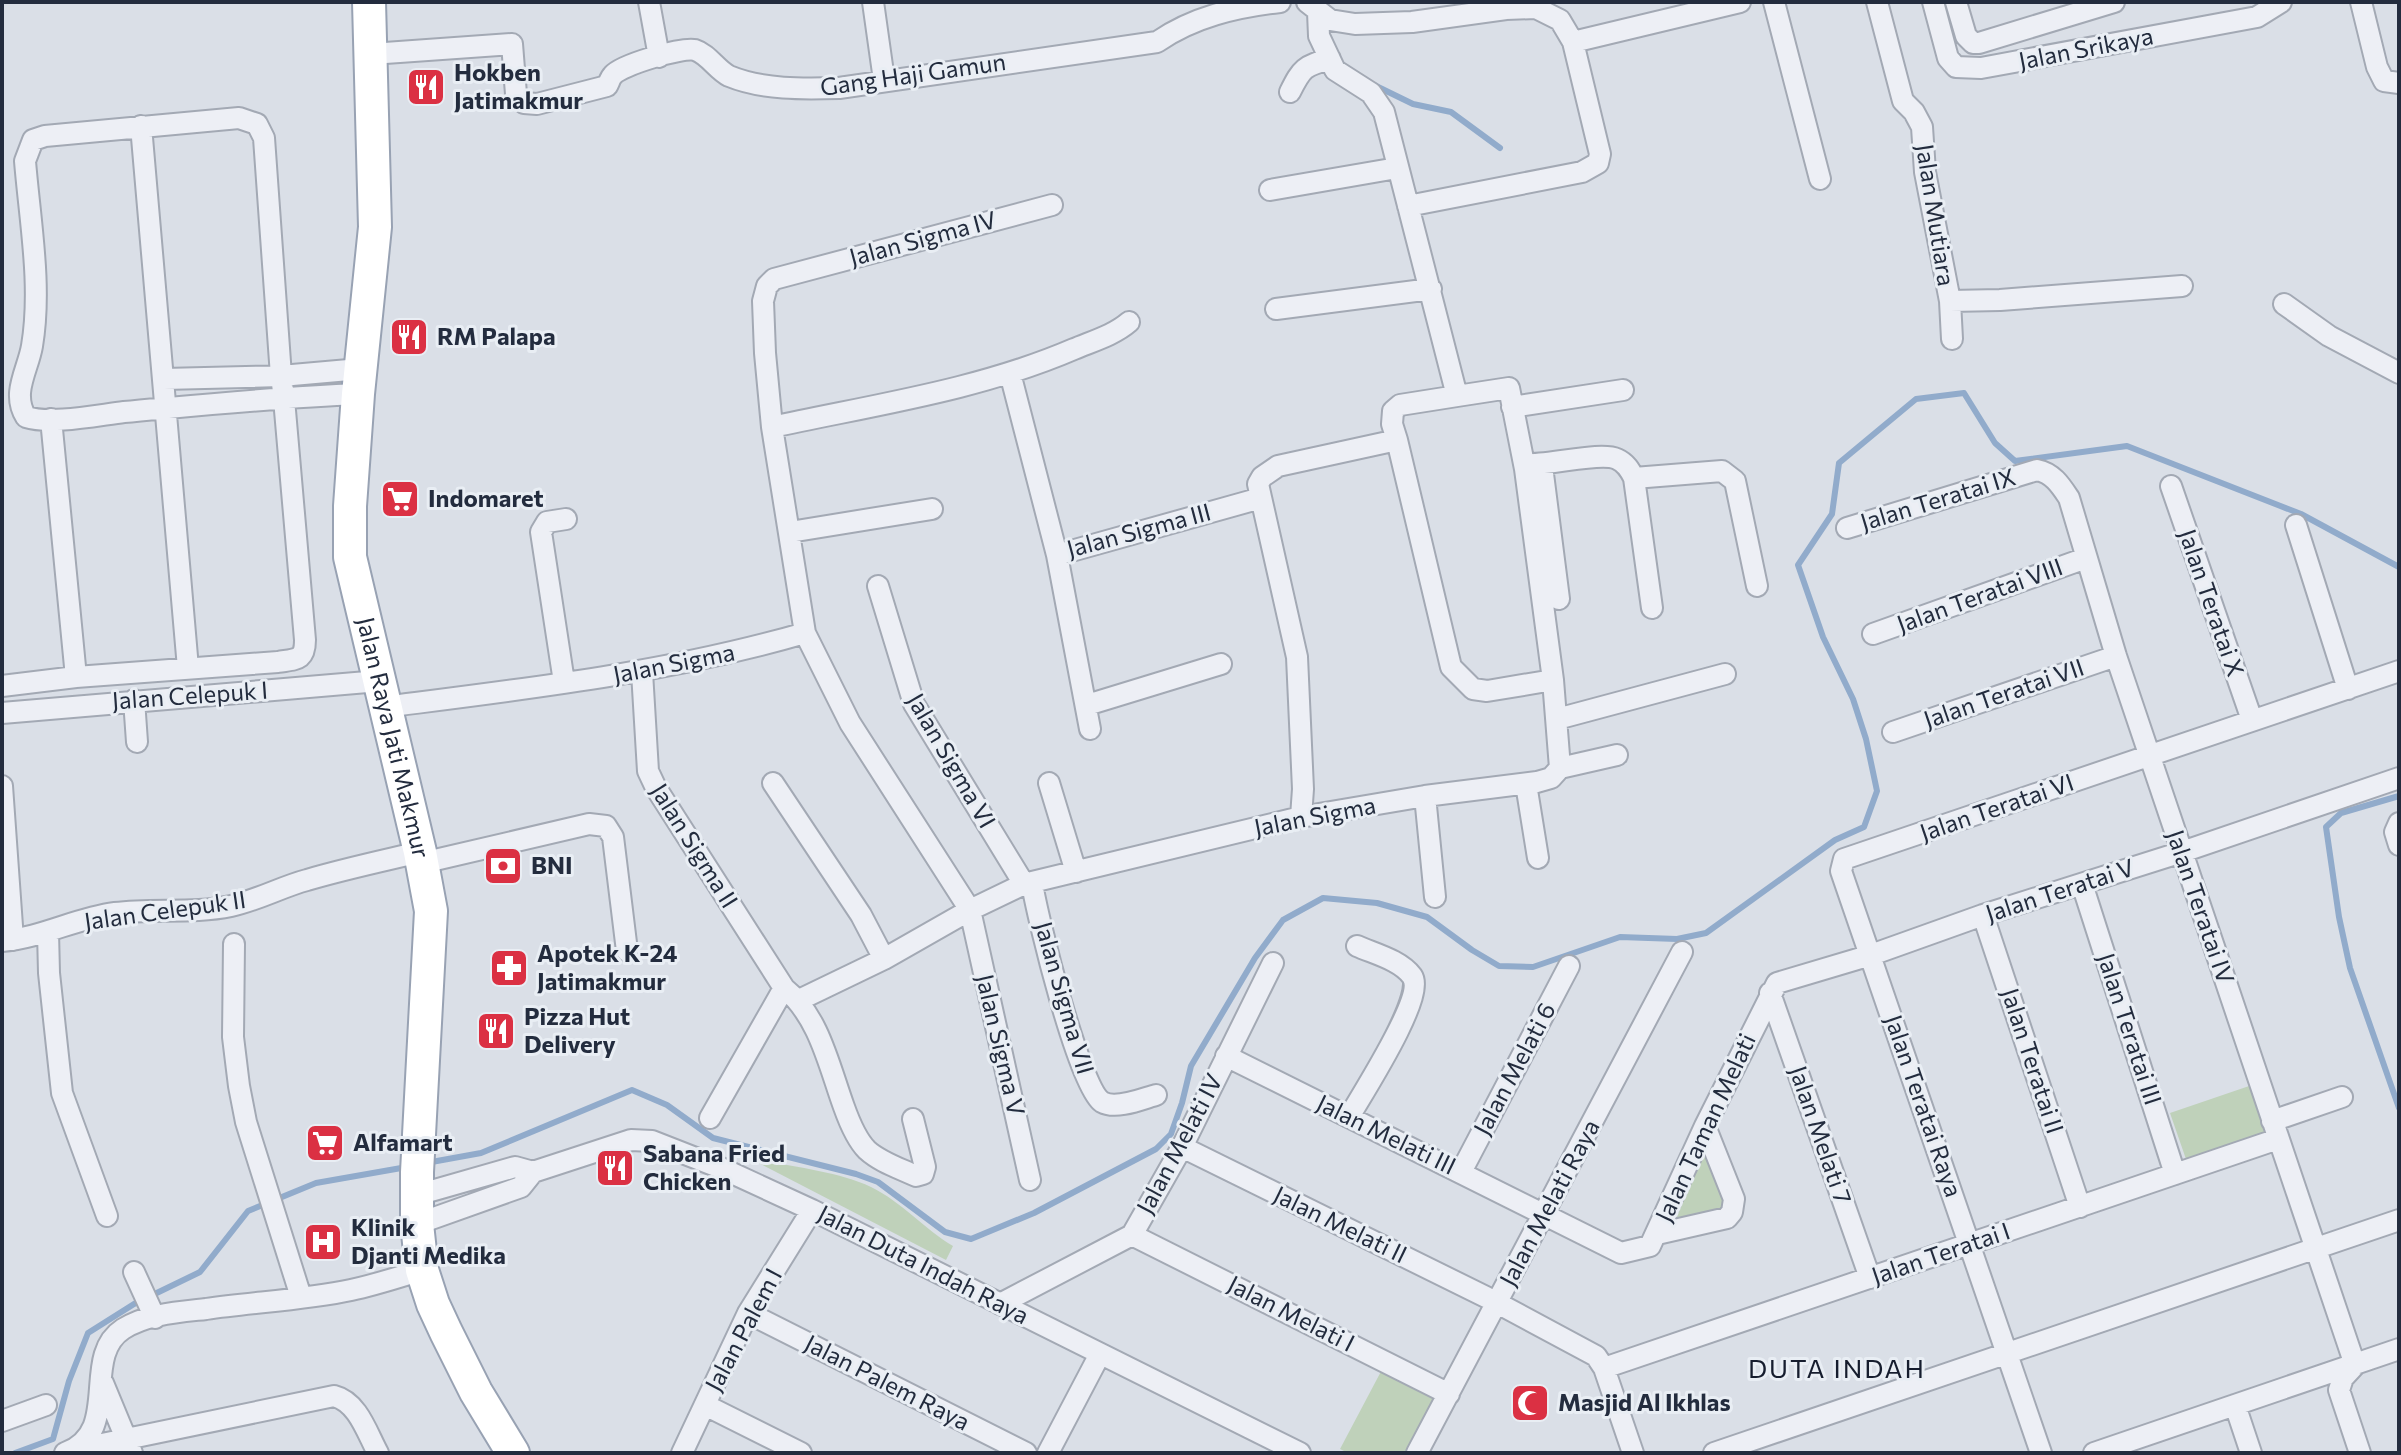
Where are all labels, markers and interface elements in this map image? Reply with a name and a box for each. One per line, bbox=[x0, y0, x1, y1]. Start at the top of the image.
street label: Jalan Srikaya bbox=[2016, 20, 2155, 75]
street label: Gang Haji Gamun bbox=[818, 46, 1007, 101]
place label: Hokben Jatimakmur bbox=[454, 57, 583, 114]
restaurant icon: Hokben Jatimakmur bbox=[405, 66, 447, 108]
street label: Jalan Mutiara bbox=[1911, 142, 1962, 288]
street label: Jalan Sigma IV bbox=[846, 204, 999, 271]
restaurant icon: RM Palapa bbox=[388, 316, 430, 358]
place label: RM Palapa bbox=[437, 321, 556, 350]
street label: Jalan Teratai IX bbox=[1856, 461, 2019, 536]
supermarket icon: Indomaret bbox=[379, 478, 421, 520]
place label: Indomaret bbox=[428, 483, 544, 512]
street label: Jalan Sigma III bbox=[1063, 496, 1214, 563]
street label: Jalan Teratai X bbox=[2174, 525, 2251, 680]
street label: Jalan Teratai VIII bbox=[1893, 551, 2066, 638]
street label: Jalan Raya Jati Makmur bbox=[352, 614, 437, 861]
street label: Jalan Sigma bbox=[610, 637, 737, 689]
street label: Jalan Teratai VII bbox=[1920, 652, 2088, 734]
street label: Jalan Celepuk I bbox=[111, 675, 269, 714]
street label: Jalan Sigma VI bbox=[902, 688, 1003, 833]
street label: Jalan Teratai VI bbox=[1916, 767, 2077, 846]
street label: Jalan Sigma II bbox=[646, 778, 745, 913]
street label: Jalan Sigma bbox=[1251, 790, 1378, 842]
street label: Jalan Teratai IV bbox=[2162, 826, 2241, 987]
bank icon: BNI bbox=[482, 845, 524, 887]
place label: BNI bbox=[531, 850, 572, 879]
street label: Jalan Teratai V bbox=[1982, 852, 2137, 927]
street label: Jalan Celepuk II bbox=[82, 884, 248, 935]
street label: Jalan Sigma VII bbox=[1030, 918, 1101, 1077]
place label: Apotek K-24 Jatimakmur bbox=[537, 938, 678, 995]
pharmacy icon: Apotek K-24 Jatimakmur bbox=[488, 947, 530, 989]
street label: Jalan Teratai III bbox=[2092, 949, 2169, 1108]
street label: Jalan Sigma V bbox=[971, 971, 1032, 1118]
street label: Jalan Teratai II bbox=[1996, 984, 2071, 1137]
street label: Jalan Melati 6 bbox=[1467, 997, 1561, 1140]
place label: Pizza Hut Delivery bbox=[524, 1001, 630, 1058]
restaurant icon: Pizza Hut Delivery bbox=[475, 1010, 517, 1052]
street label: Jalan Teratai Raya bbox=[1880, 1011, 1969, 1200]
street label: Jalan Taman Melati bbox=[1648, 1029, 1761, 1226]
street label: Jalan Melati 7 bbox=[1784, 1062, 1859, 1207]
street label: Jalan Melati IV bbox=[1130, 1068, 1228, 1218]
street label: Jalan Melati III bbox=[1312, 1087, 1461, 1180]
street label: Jalan Melati Raya bbox=[1493, 1114, 1605, 1291]
supermarket icon: Alfamart bbox=[304, 1122, 346, 1164]
place label: Alfamart bbox=[353, 1127, 453, 1156]
place label: Sabana Fried Chicken bbox=[643, 1138, 785, 1195]
restaurant icon: Sabana Fried Chicken bbox=[594, 1147, 636, 1189]
street label: Jalan Melati II bbox=[1269, 1179, 1412, 1268]
street label: Jalan Duta Indah Raya bbox=[813, 1198, 1034, 1329]
place label: Klinik Djanti Medika bbox=[351, 1212, 506, 1269]
street label: Jalan Teratai I bbox=[1867, 1215, 2014, 1290]
hospital icon: Klinik Djanti Medika bbox=[302, 1221, 344, 1263]
street label: Jalan Palem I bbox=[698, 1263, 787, 1396]
street label: Jalan Melati I bbox=[1224, 1268, 1360, 1357]
street label: Jalan Palem Raya bbox=[800, 1328, 975, 1436]
district label: DUTA INDAH bbox=[1748, 1352, 1926, 1383]
mosque icon: Masjid Al Ikhlas bbox=[1509, 1382, 1551, 1424]
place label: Masjid Al Ikhlas bbox=[1558, 1387, 1731, 1416]

